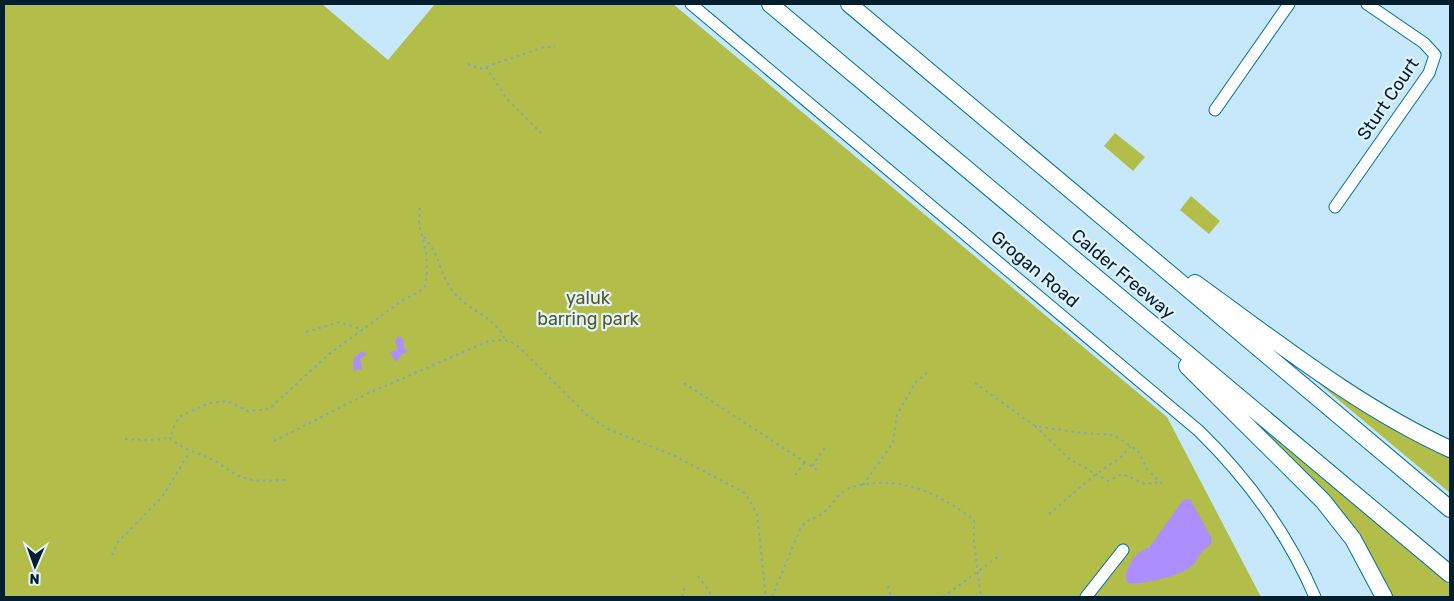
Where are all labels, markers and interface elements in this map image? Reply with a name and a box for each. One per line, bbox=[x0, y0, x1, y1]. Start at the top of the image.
street label: Sturt Court bbox=[1352, 54, 1424, 144]
street label: Calder Freeway bbox=[1067, 224, 1179, 324]
street label: Grogan Road bbox=[987, 226, 1083, 312]
park label: yaluk barring park bbox=[537, 287, 639, 330]
north arrow bbox=[10, 541, 60, 591]
text: N bbox=[29, 570, 40, 587]

